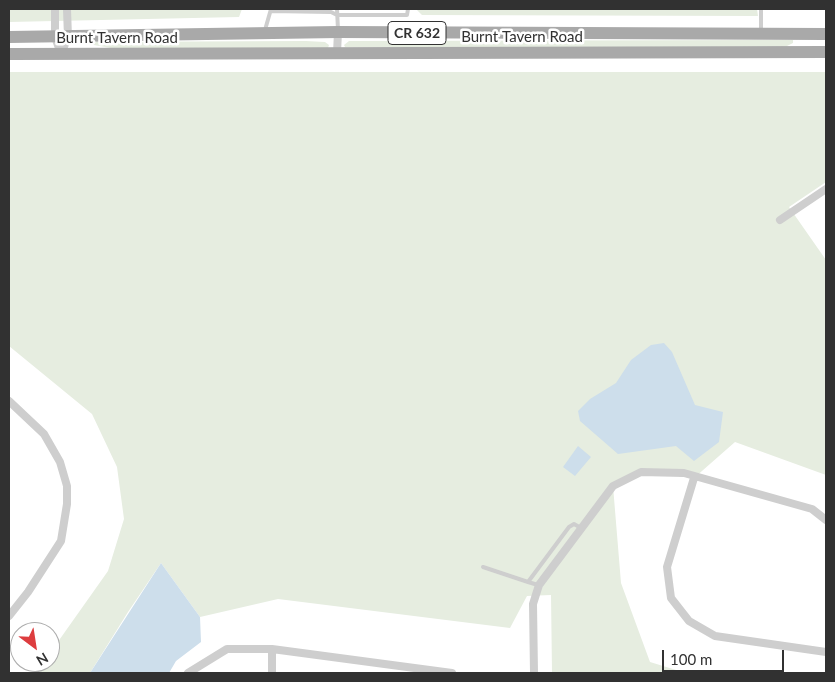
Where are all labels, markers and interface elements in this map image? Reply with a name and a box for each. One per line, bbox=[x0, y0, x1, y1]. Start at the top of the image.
road number: CR 632 bbox=[388, 22, 446, 44]
street label: Burnt Tavern Road bbox=[461, 28, 583, 46]
street label: Burnt Tavern Road bbox=[56, 29, 178, 47]
north arrow bbox=[10, 622, 60, 672]
scale bar bbox=[665, 640, 788, 672]
text: N bbox=[33, 649, 51, 669]
text: 100 m bbox=[670, 650, 712, 668]

